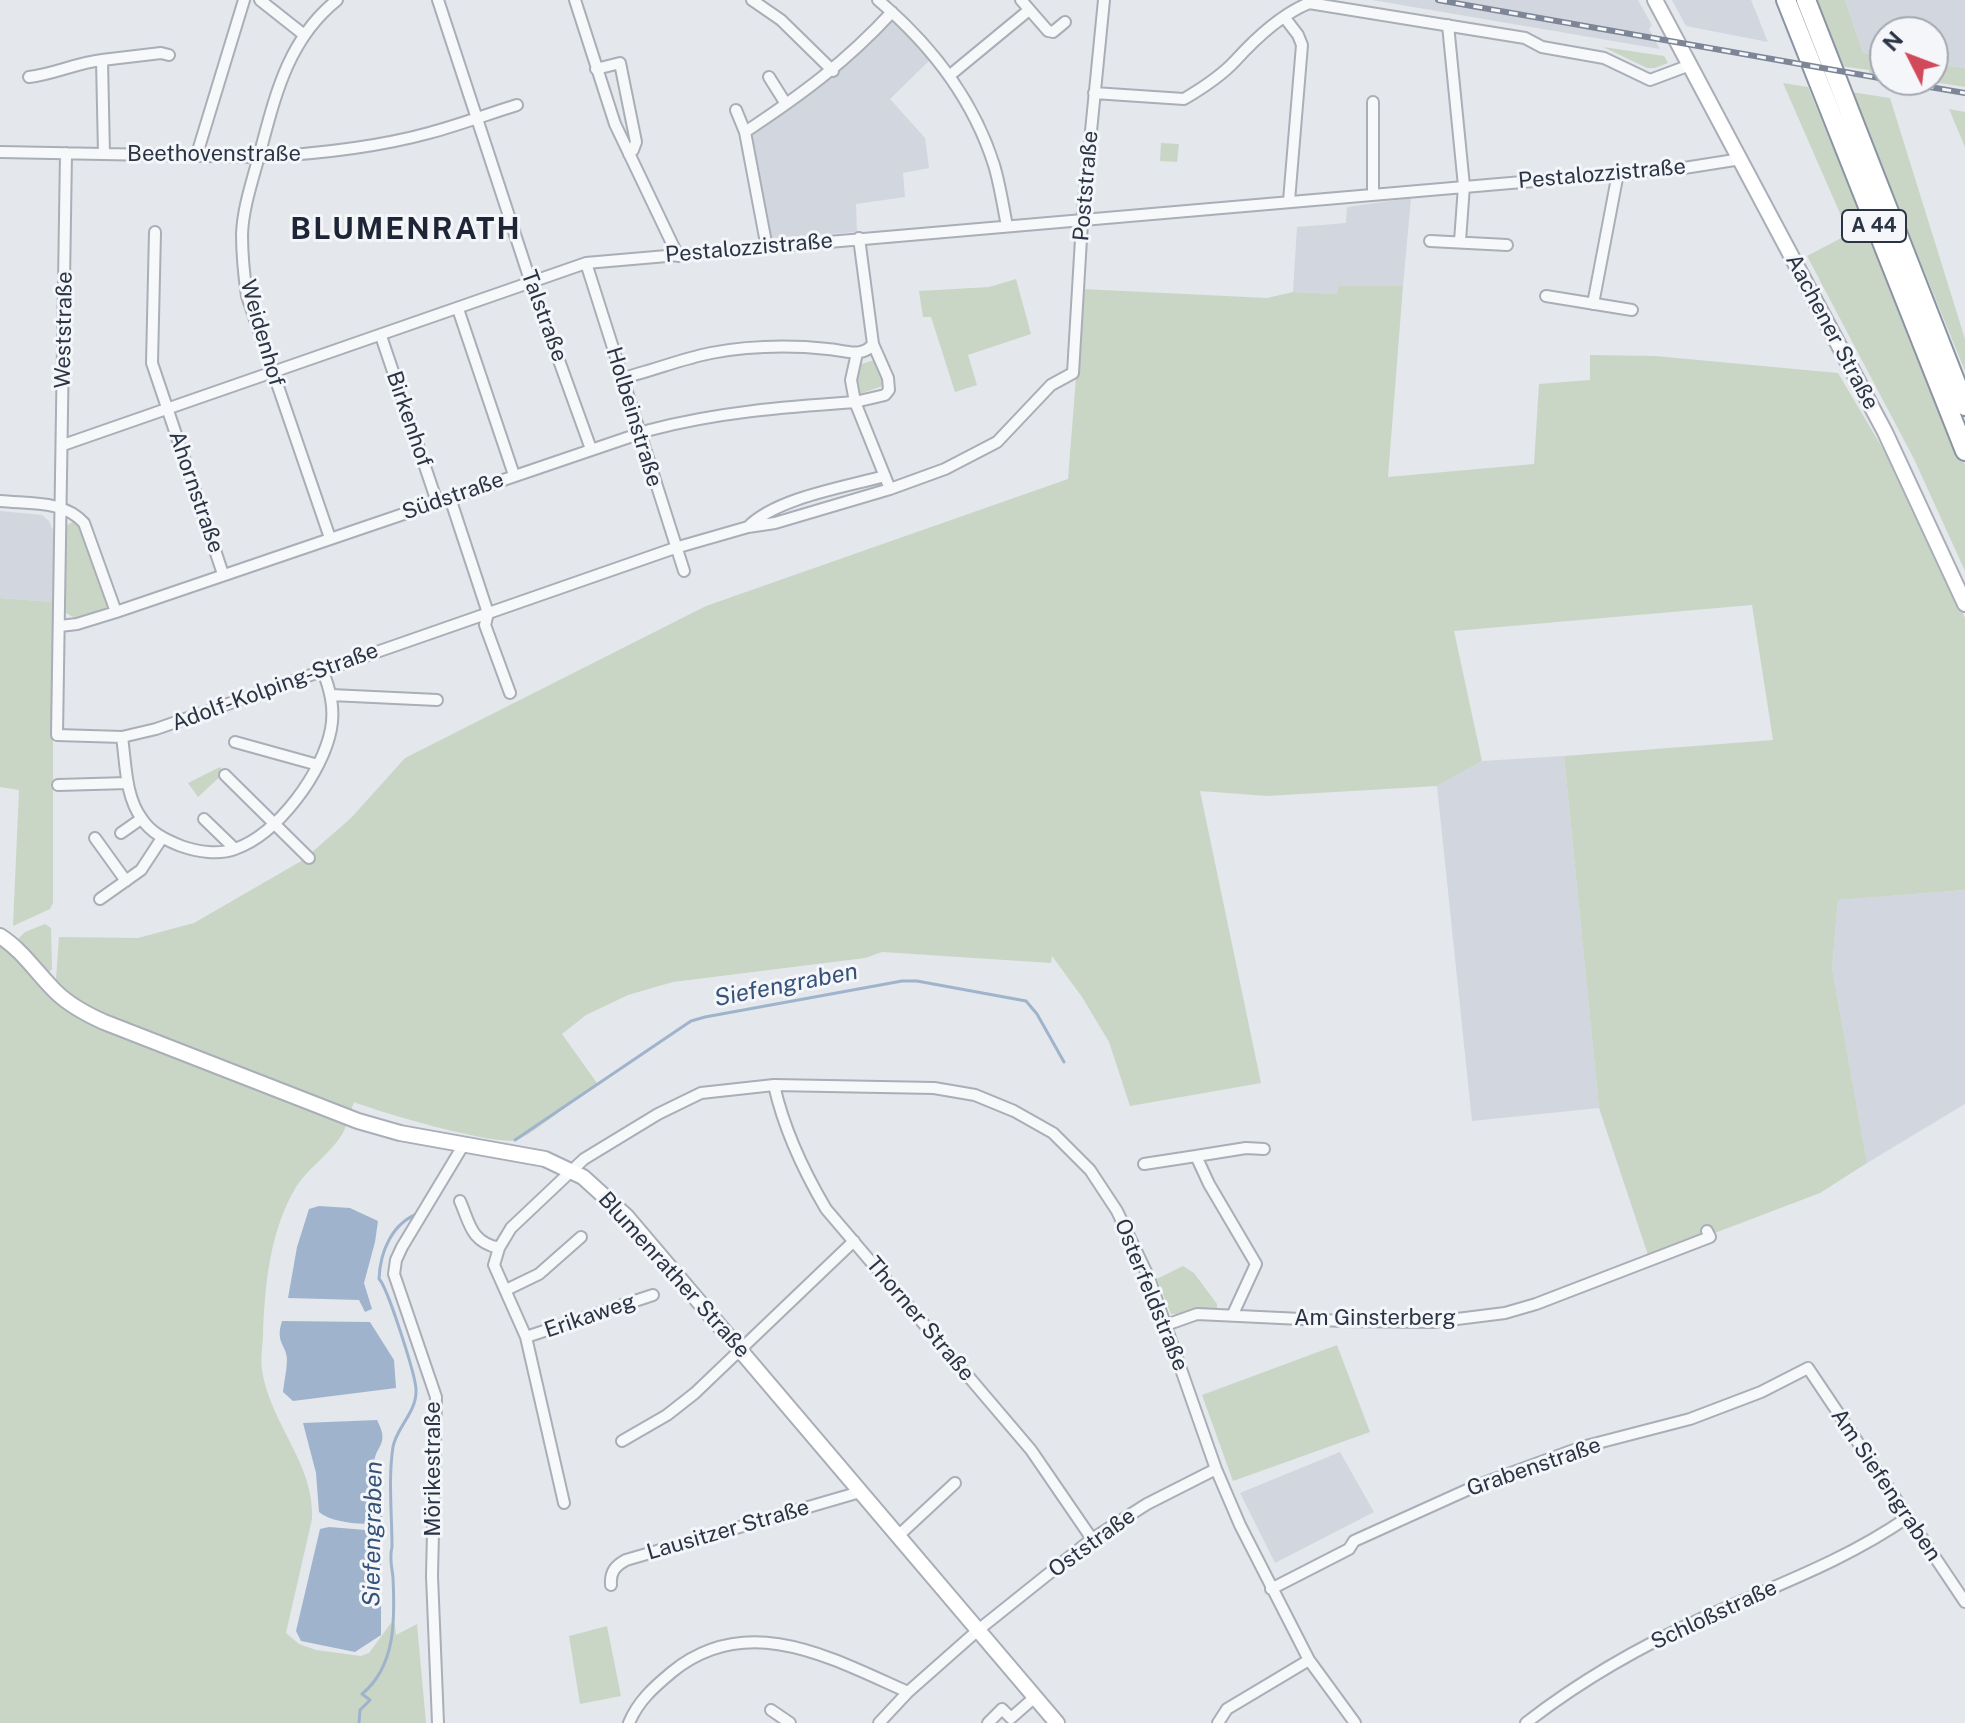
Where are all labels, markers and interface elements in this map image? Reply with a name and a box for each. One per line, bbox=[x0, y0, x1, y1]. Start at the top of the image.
north arrow bbox=[1869, 16, 1949, 96]
text: N bbox=[1877, 26, 1908, 56]
street label: Poststraße bbox=[1068, 130, 1104, 242]
street label: Beethovenstraße bbox=[127, 141, 301, 167]
street label: Pestalozzistraße bbox=[1517, 154, 1687, 194]
road number: A 44 bbox=[1842, 210, 1906, 242]
district label: BLUMENRATH bbox=[290, 212, 522, 248]
street label: Pestalozzistraße bbox=[664, 228, 834, 268]
street label: Aachener Straße bbox=[1780, 250, 1884, 414]
street label: Talstraße bbox=[515, 267, 573, 365]
street label: Weststraße bbox=[50, 271, 78, 389]
street label: Weidenhof bbox=[234, 277, 290, 389]
street label: Holbeinstraße bbox=[600, 344, 668, 490]
street label: Birkenhof bbox=[380, 368, 438, 470]
street label: Ahornstraße bbox=[163, 428, 229, 556]
street label: Südstraße bbox=[399, 466, 507, 526]
street label: Adolf-Kolping-Straße bbox=[168, 637, 382, 737]
water label: Siefengraben bbox=[712, 957, 860, 1013]
street label: Blumenrather Straße bbox=[592, 1187, 756, 1363]
street label: Osterfeldstraße bbox=[1108, 1215, 1194, 1375]
street label: Thorner Straße bbox=[860, 1251, 980, 1387]
street label: Erikaweg bbox=[541, 1288, 639, 1344]
street label: Am Ginsterberg bbox=[1294, 1305, 1456, 1331]
street label: Mörikestraße bbox=[420, 1401, 446, 1537]
street label: Am Siefengraben bbox=[1825, 1404, 1947, 1566]
street label: Grabenstraße bbox=[1464, 1432, 1604, 1502]
water label: Siefengraben bbox=[357, 1461, 389, 1607]
street label: Lausitzer Straße bbox=[644, 1494, 812, 1566]
street label: Oststraße bbox=[1044, 1503, 1140, 1583]
street label: Schloßstraße bbox=[1647, 1574, 1781, 1656]

